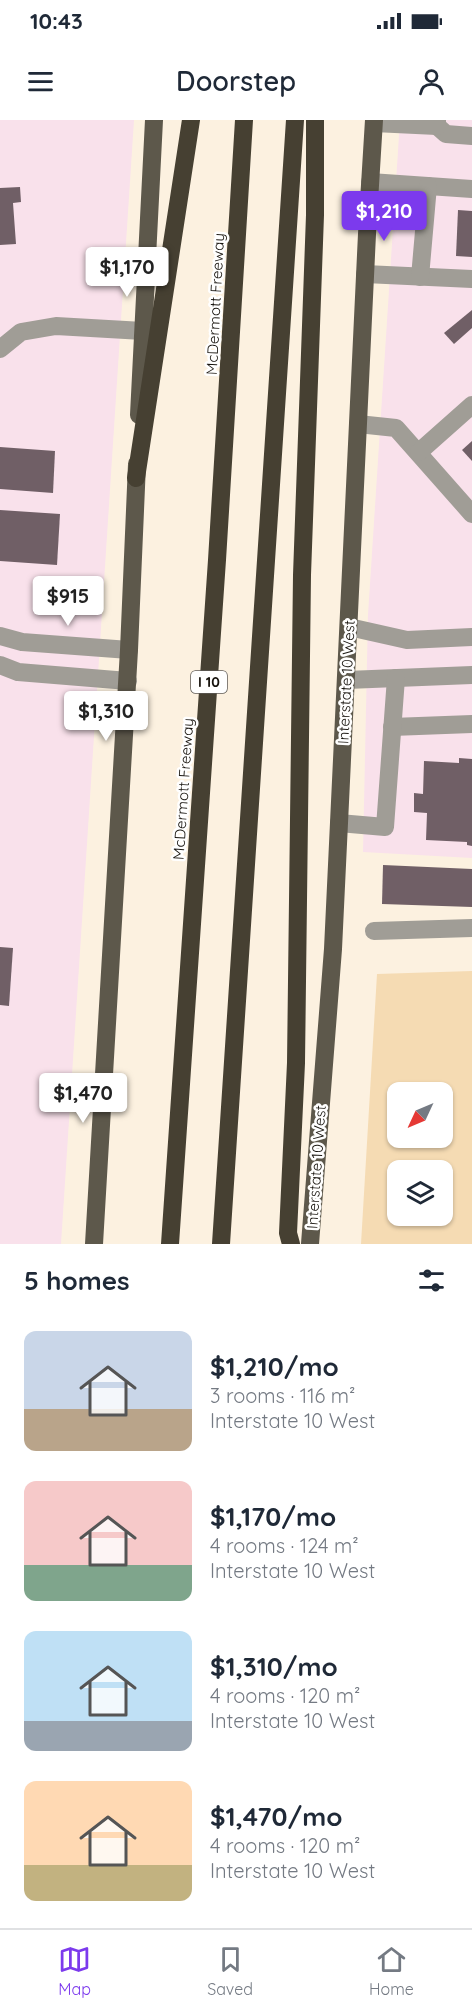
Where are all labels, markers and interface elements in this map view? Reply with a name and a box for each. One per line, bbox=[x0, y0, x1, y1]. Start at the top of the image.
text: 10:43 bbox=[30, 7, 83, 35]
text: Doorstep bbox=[176, 64, 296, 98]
icon: menu bbox=[24, 65, 57, 98]
icon: person bbox=[415, 65, 448, 98]
pin: $1,210 bbox=[335, 191, 433, 242]
text: $1,210 bbox=[356, 198, 412, 223]
street label: McDermott Freeway bbox=[202, 233, 228, 375]
pin: $1,170 bbox=[78, 247, 176, 298]
text: $1,170 bbox=[100, 254, 154, 279]
pin: $915 bbox=[32, 576, 104, 627]
text: $915 bbox=[47, 583, 89, 608]
street label: Interstate 10 West bbox=[333, 620, 359, 744]
road number: I 10 bbox=[191, 671, 227, 693]
pin: $1,310 bbox=[57, 691, 155, 742]
text: $1,310 bbox=[78, 698, 134, 723]
street label: McDermott Freeway bbox=[169, 717, 197, 861]
pin: $1,470 bbox=[34, 1073, 132, 1124]
text: $1,470 bbox=[53, 1080, 113, 1105]
north arrow bbox=[387, 1082, 453, 1148]
map controls bbox=[387, 1082, 453, 1226]
street label: Interstate 10 West bbox=[302, 1105, 330, 1229]
button: layers bbox=[387, 1160, 453, 1226]
text: 5 homes bbox=[24, 1264, 130, 1297]
icon: filters bbox=[415, 1264, 448, 1297]
text: $1,210/mo bbox=[210, 1350, 339, 1383]
icon: home bbox=[72, 1355, 144, 1427]
text: 3 rooms · 116 m² bbox=[210, 1383, 355, 1408]
text: Interstate 10 West bbox=[210, 1408, 375, 1433]
text: $1,170/mo bbox=[210, 1500, 336, 1533]
icon: home bbox=[72, 1505, 144, 1577]
text: 4 rooms · 124 m² bbox=[210, 1533, 359, 1558]
text: Interstate 10 West bbox=[210, 1558, 375, 1583]
text: $1,310/mo bbox=[210, 1650, 338, 1683]
icon: home bbox=[72, 1655, 144, 1727]
text: 4 rooms · 120 m² bbox=[210, 1683, 360, 1708]
text: Interstate 10 West bbox=[210, 1708, 375, 1733]
text: $1,470/mo bbox=[210, 1800, 343, 1833]
icon: home bbox=[72, 1805, 144, 1877]
text: 4 rooms · 120 m² bbox=[210, 1833, 360, 1858]
text: Interstate 10 West bbox=[210, 1858, 375, 1883]
tab: Map bbox=[58, 1943, 91, 1999]
tab: Saved bbox=[207, 1943, 253, 1999]
tab: Home bbox=[369, 1943, 414, 1999]

